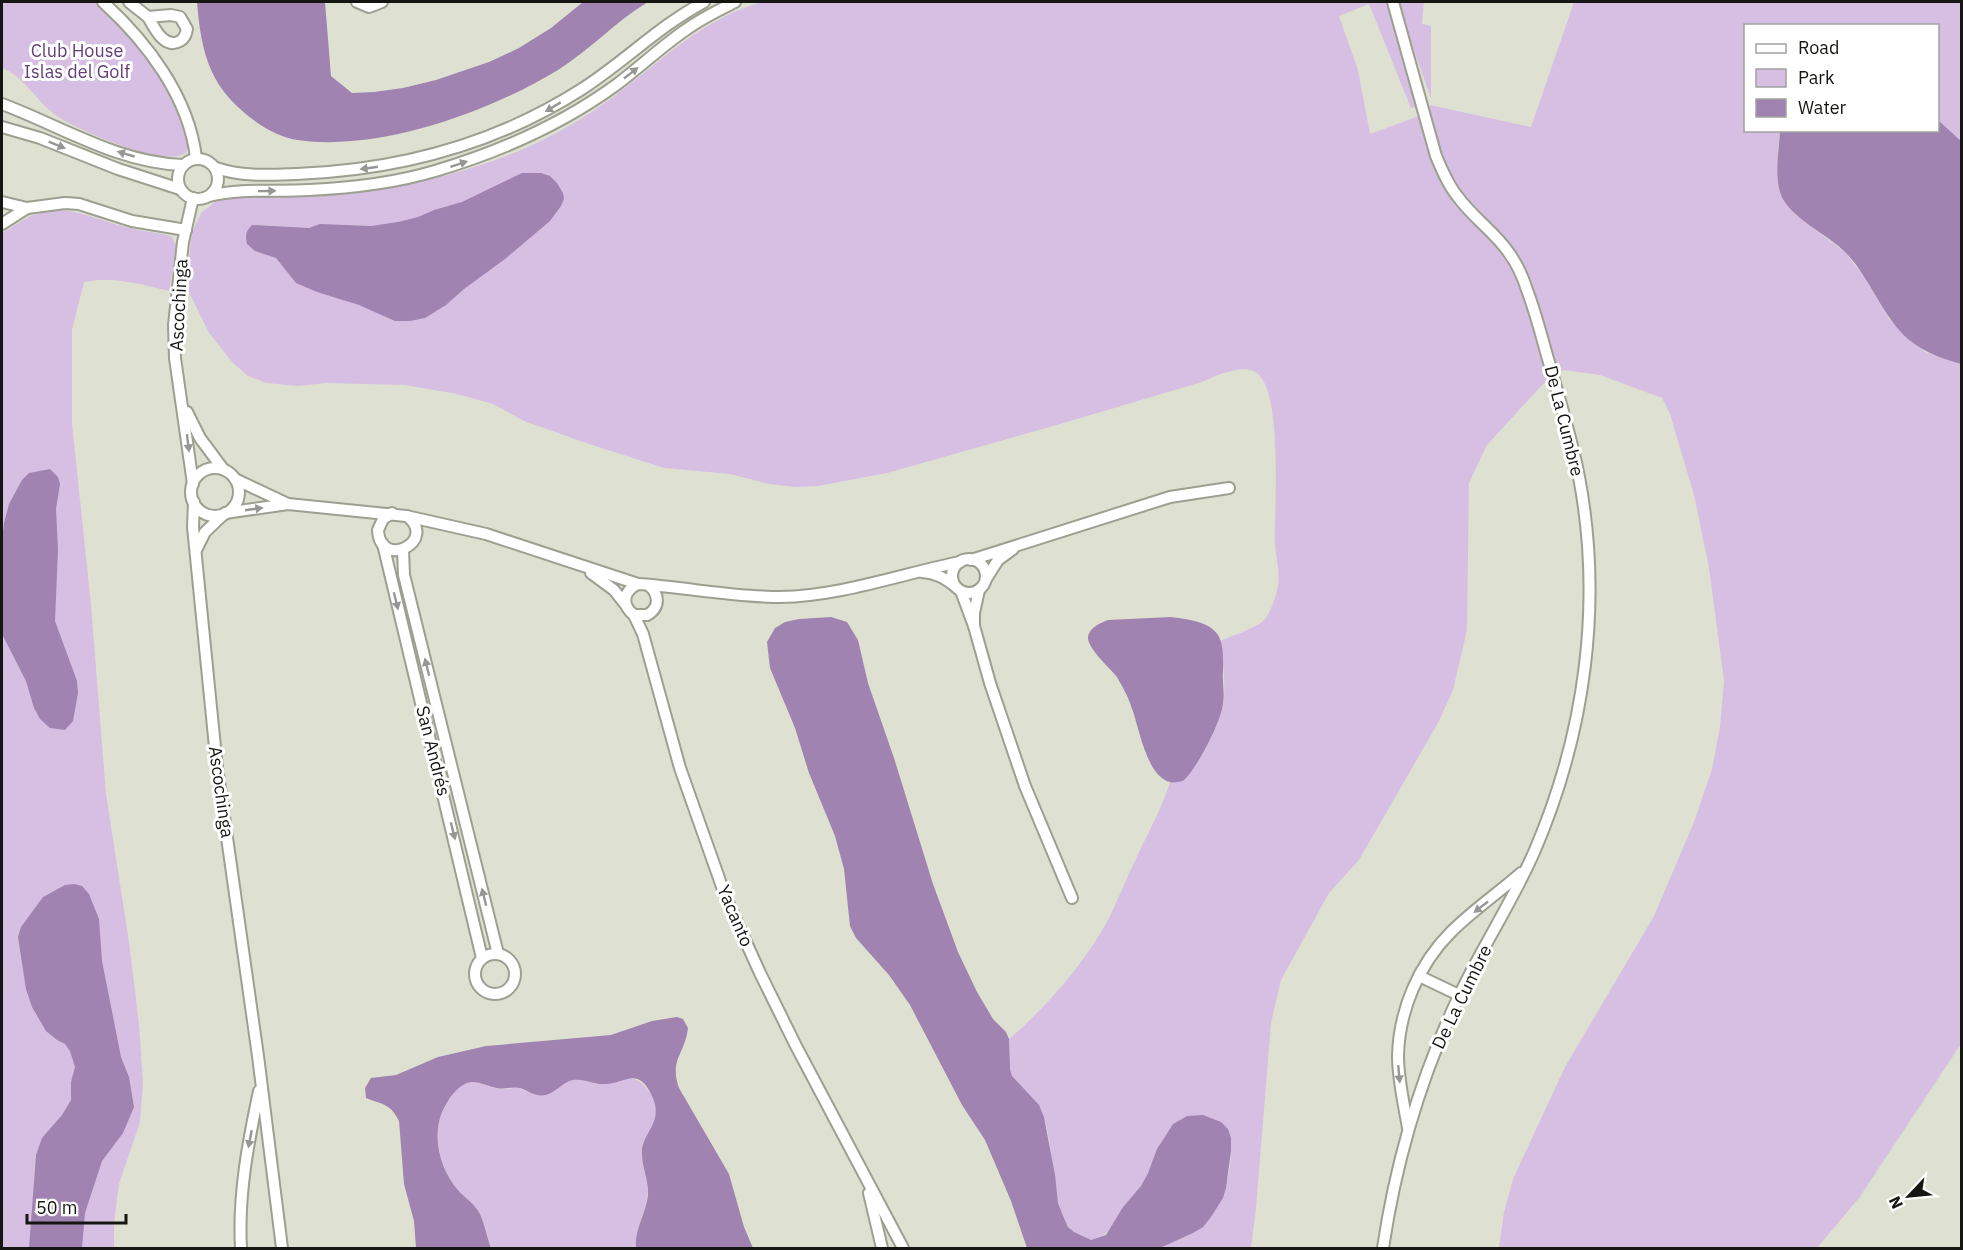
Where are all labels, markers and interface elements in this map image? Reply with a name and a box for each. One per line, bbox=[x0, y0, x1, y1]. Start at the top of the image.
legend bbox=[1744, 24, 1939, 132]
text: Road bbox=[1798, 36, 1839, 59]
park label: Club House Islas del Golf bbox=[24, 39, 130, 83]
text: Park bbox=[1798, 66, 1835, 89]
one-way arrow bbox=[623, 68, 638, 80]
text: Water bbox=[1798, 96, 1847, 119]
one-way arrow bbox=[545, 102, 561, 113]
one-way arrow bbox=[48, 141, 66, 150]
one-way arrow bbox=[117, 149, 135, 158]
one-way arrow bbox=[450, 158, 468, 168]
one-way arrow bbox=[359, 164, 378, 173]
one-way arrow bbox=[257, 186, 276, 195]
street label: Ascochinga bbox=[165, 258, 192, 352]
street label: De La Cumbre bbox=[1540, 363, 1589, 479]
one-way arrow bbox=[183, 434, 192, 453]
one-way arrow bbox=[244, 504, 263, 513]
one-way arrow bbox=[392, 592, 402, 610]
one-way arrow bbox=[422, 658, 431, 676]
street label: San Andrés bbox=[411, 704, 456, 798]
street label: Ascochinga bbox=[204, 745, 239, 840]
one-way arrow bbox=[448, 822, 458, 841]
street label: Yacanto bbox=[712, 882, 759, 950]
one-way arrow bbox=[479, 888, 488, 906]
one-way arrow bbox=[1473, 900, 1489, 913]
street label: De La Cumbre bbox=[1426, 941, 1497, 1053]
one-way arrow bbox=[1395, 1064, 1404, 1083]
one-way arrow bbox=[245, 1130, 254, 1149]
north arrow bbox=[1879, 1166, 1939, 1226]
scale bar bbox=[27, 1187, 126, 1225]
text: N bbox=[1884, 1193, 1907, 1212]
text: 50 m bbox=[36, 1196, 78, 1219]

